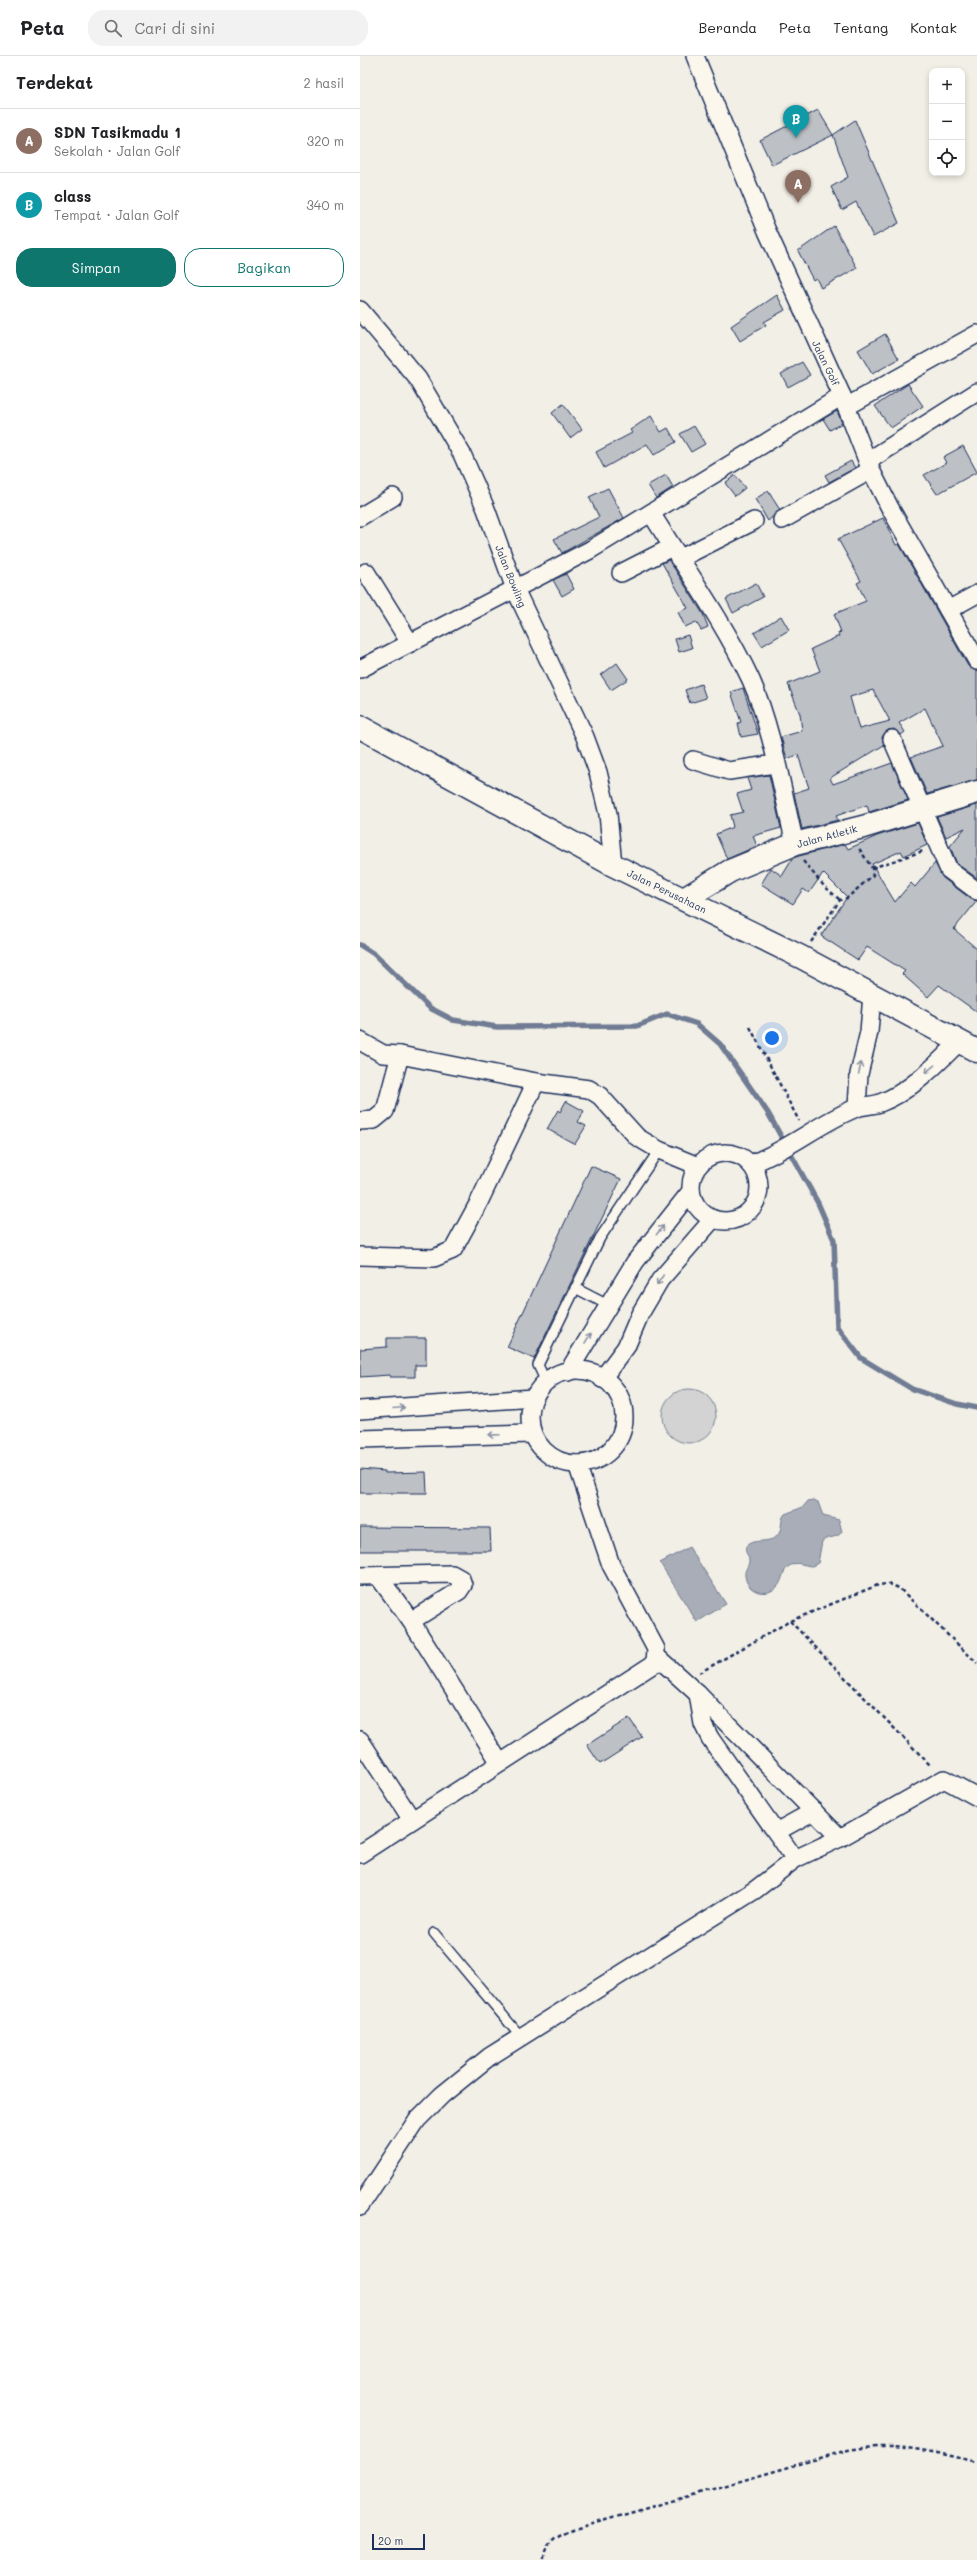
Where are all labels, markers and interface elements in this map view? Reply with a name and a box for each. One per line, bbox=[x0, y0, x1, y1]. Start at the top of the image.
search box bbox=[88, 10, 368, 46]
text: Peta bbox=[20, 15, 64, 40]
icon: search bbox=[102, 17, 124, 39]
text: Cari di sini bbox=[134, 18, 215, 38]
text: Beranda bbox=[699, 18, 757, 37]
text: Peta bbox=[779, 18, 811, 37]
text: Tentang bbox=[833, 18, 888, 37]
text: Kontak bbox=[910, 18, 957, 37]
map controls bbox=[929, 68, 965, 176]
button: + bbox=[929, 68, 965, 104]
text: Terdekat bbox=[16, 71, 93, 93]
text: 2 hasil bbox=[304, 74, 344, 91]
button: − bbox=[929, 104, 965, 140]
pin: B bbox=[783, 105, 809, 138]
text: SDN Tasikmadu 1 bbox=[54, 122, 181, 142]
text: A bbox=[24, 132, 34, 149]
text: 320 m bbox=[307, 132, 344, 149]
button: locate bbox=[929, 140, 965, 176]
text: Sekolah · Jalan Golf bbox=[54, 142, 180, 159]
pin: A bbox=[785, 170, 811, 203]
text: class bbox=[54, 186, 91, 206]
text: B bbox=[25, 196, 33, 213]
text: 340 m bbox=[306, 196, 344, 213]
text: Tempat · Jalan Golf bbox=[54, 206, 179, 223]
button: Simpan bbox=[16, 248, 176, 287]
button: Bagikan bbox=[184, 248, 344, 287]
street label: Jalan Golf bbox=[809, 338, 844, 389]
street label: Jalan Bowling bbox=[492, 543, 530, 609]
street label: Jalan Atletik bbox=[795, 821, 859, 851]
street label: Jalan Perusahaan bbox=[625, 866, 709, 916]
your location bbox=[762, 1028, 782, 1048]
one-way arrow bbox=[857, 1062, 864, 1075]
one-way arrow bbox=[925, 1064, 936, 1073]
one-way arrow bbox=[655, 1225, 664, 1236]
one-way arrow bbox=[656, 1275, 664, 1286]
one-way arrow bbox=[584, 1332, 592, 1344]
one-way arrow bbox=[392, 1405, 405, 1412]
one-way arrow bbox=[488, 1431, 501, 1439]
scale bar bbox=[372, 2532, 425, 2551]
text: 20 m bbox=[378, 2533, 403, 2548]

